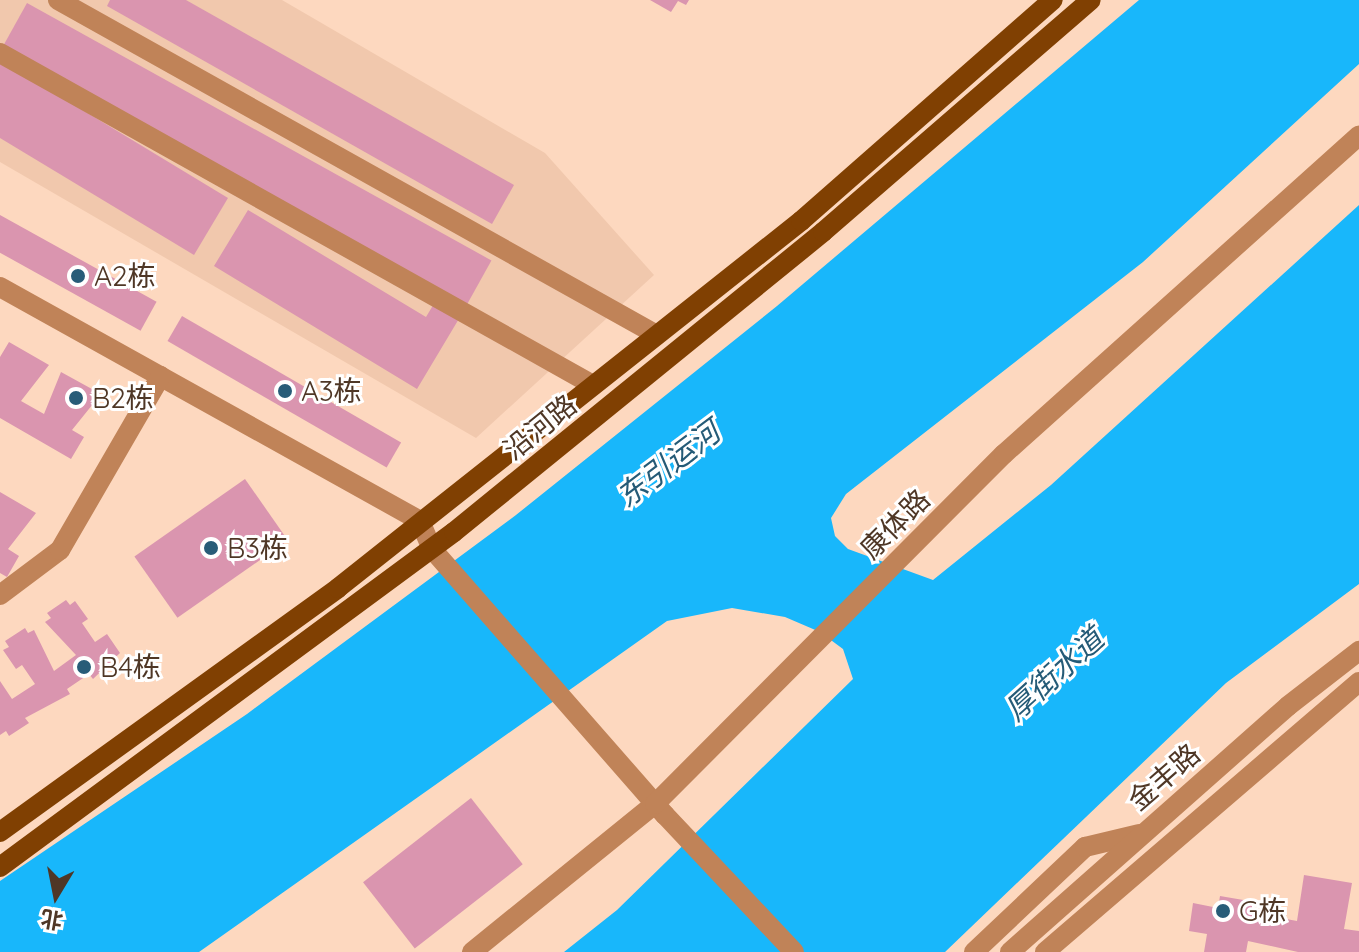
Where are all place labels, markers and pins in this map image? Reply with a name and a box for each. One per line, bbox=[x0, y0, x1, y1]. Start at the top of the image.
place label: A2栋 bbox=[94, 259, 156, 293]
marker: A2栋 bbox=[69, 267, 87, 285]
place label: A3栋 bbox=[301, 374, 362, 408]
place label: B2栋 bbox=[92, 381, 154, 415]
marker: A3栋 bbox=[276, 382, 294, 400]
marker: B2栋 bbox=[67, 389, 85, 407]
place label: B3栋 bbox=[227, 531, 288, 565]
marker: B3栋 bbox=[202, 539, 220, 557]
place label: B4栋 bbox=[100, 650, 161, 684]
marker: B4栋 bbox=[75, 658, 93, 676]
place label: G栋 bbox=[1239, 894, 1286, 928]
marker: G栋 bbox=[1214, 902, 1232, 920]

